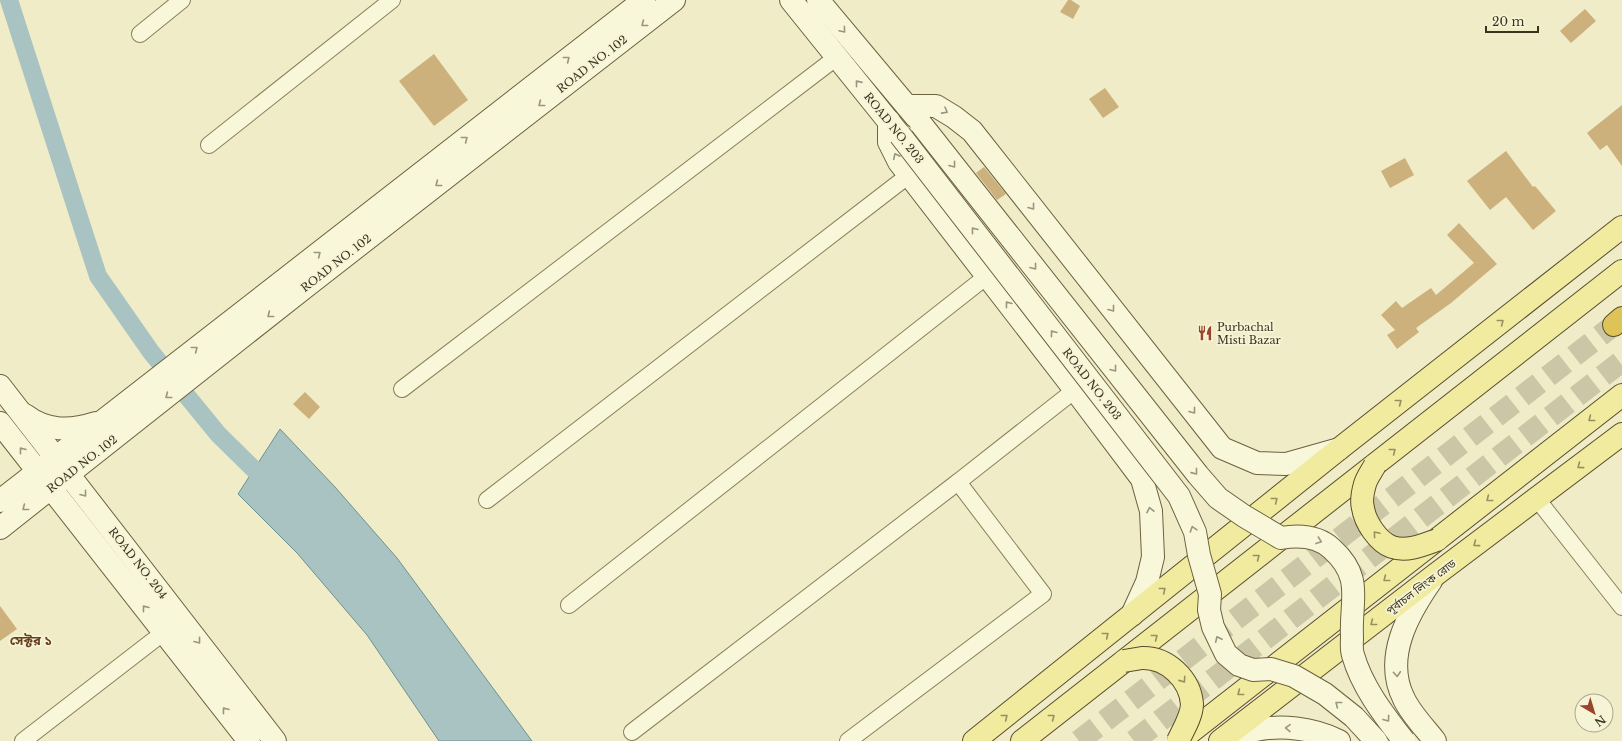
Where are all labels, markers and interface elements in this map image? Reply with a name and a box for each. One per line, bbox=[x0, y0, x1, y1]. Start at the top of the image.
scale bar bbox=[1486, 8, 1538, 34]
text: 20 m bbox=[1492, 14, 1524, 29]
one-way arrow bbox=[641, 19, 648, 26]
one-way arrow bbox=[838, 25, 845, 32]
street label: ROAD NO. 102 bbox=[554, 32, 630, 96]
one-way arrow bbox=[563, 57, 570, 64]
one-way arrow bbox=[856, 81, 863, 88]
street label: ROAD NO. 203 bbox=[861, 90, 927, 166]
one-way arrow bbox=[539, 99, 546, 106]
one-way arrow bbox=[941, 107, 948, 114]
one-way arrow bbox=[460, 137, 467, 144]
one-way arrow bbox=[893, 153, 901, 160]
one-way arrow bbox=[949, 161, 956, 168]
one-way arrow bbox=[436, 179, 443, 186]
one-way arrow bbox=[1027, 202, 1034, 209]
one-way arrow bbox=[971, 228, 978, 235]
street label: ROAD NO. 102 bbox=[298, 231, 374, 295]
one-way arrow bbox=[314, 251, 321, 258]
one-way arrow bbox=[1029, 263, 1036, 270]
one-way arrow bbox=[1006, 302, 1013, 309]
one-way arrow bbox=[1108, 304, 1115, 311]
one-way arrow bbox=[267, 311, 274, 318]
place label: Purbachal Misti Bazar bbox=[1217, 320, 1282, 347]
one-way arrow bbox=[1497, 320, 1504, 327]
restaurant icon: Purbachal Misti Bazar bbox=[1196, 324, 1214, 342]
one-way arrow bbox=[1051, 331, 1058, 338]
street label: ROAD NO. 203 bbox=[1060, 345, 1125, 423]
one-way arrow bbox=[191, 347, 198, 354]
one-way arrow bbox=[1110, 365, 1117, 372]
one-way arrow bbox=[165, 391, 172, 398]
one-way arrow bbox=[1395, 400, 1402, 407]
one-way arrow bbox=[1188, 406, 1195, 413]
one-way arrow bbox=[1589, 414, 1596, 421]
street label: ROAD NO. 102 bbox=[44, 432, 120, 496]
one-way arrow bbox=[19, 448, 26, 455]
one-way arrow bbox=[1388, 449, 1395, 456]
one-way arrow bbox=[1577, 461, 1584, 468]
one-way arrow bbox=[1190, 467, 1197, 474]
one-way arrow bbox=[79, 489, 86, 496]
one-way arrow bbox=[1486, 494, 1493, 501]
one-way arrow bbox=[1271, 498, 1278, 505]
one-way arrow bbox=[23, 504, 30, 511]
one-way arrow bbox=[1147, 507, 1155, 513]
street label: ROAD NO. 204 bbox=[106, 524, 170, 602]
one-way arrow bbox=[1189, 526, 1198, 533]
one-way arrow bbox=[1374, 531, 1381, 538]
one-way arrow bbox=[1315, 537, 1322, 545]
one-way arrow bbox=[1474, 539, 1481, 546]
one-way arrow bbox=[1253, 555, 1260, 562]
street label: পূর্বাচল লিংক রোড bbox=[1383, 556, 1459, 618]
one-way arrow bbox=[1384, 574, 1391, 581]
one-way arrow bbox=[1158, 588, 1165, 595]
one-way arrow bbox=[143, 605, 150, 612]
one-way arrow bbox=[1370, 618, 1377, 625]
district label: সেক্টর ১ bbox=[10, 632, 52, 649]
one-way arrow bbox=[1102, 633, 1109, 640]
one-way arrow bbox=[1150, 635, 1157, 642]
one-way arrow bbox=[1215, 635, 1223, 643]
one-way arrow bbox=[193, 637, 200, 644]
one-way arrow bbox=[1393, 671, 1401, 677]
one-way arrow bbox=[1178, 676, 1186, 683]
one-way arrow bbox=[1237, 689, 1244, 696]
north arrow bbox=[1574, 693, 1614, 733]
one-way arrow bbox=[1335, 702, 1342, 709]
one-way arrow bbox=[223, 708, 230, 715]
text: N bbox=[1591, 712, 1609, 730]
one-way arrow bbox=[1000, 714, 1007, 721]
one-way arrow bbox=[1383, 714, 1390, 721]
one-way arrow bbox=[1048, 715, 1055, 722]
one-way arrow bbox=[1285, 724, 1291, 732]

